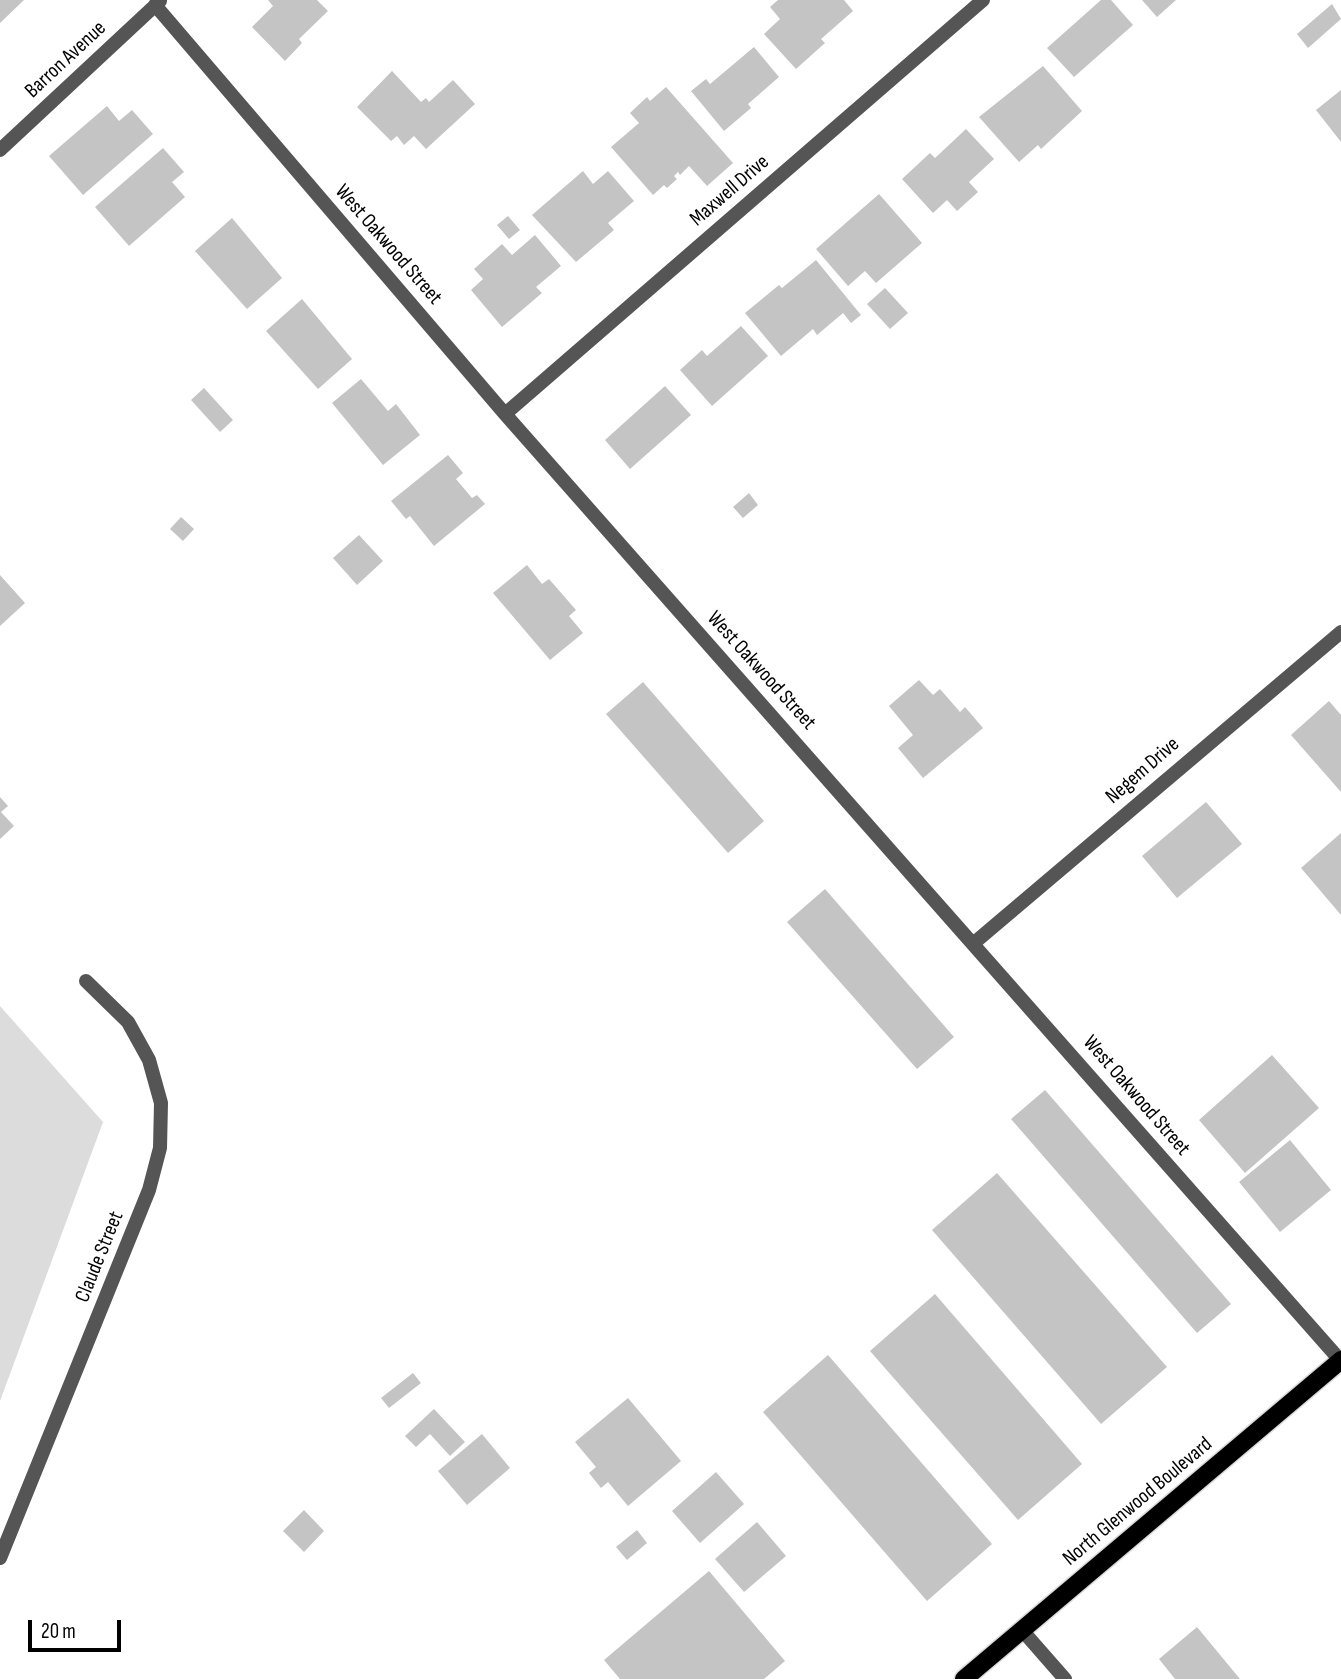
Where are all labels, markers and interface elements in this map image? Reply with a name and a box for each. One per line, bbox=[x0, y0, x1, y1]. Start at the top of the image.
street label: Barron Avenue bbox=[20, 16, 112, 104]
street label: Maxwell Drive bbox=[685, 150, 775, 232]
street label: West Oakwood Street bbox=[329, 180, 447, 310]
street label: West Oakwood Street bbox=[701, 607, 821, 735]
street label: Negem Drive bbox=[1101, 732, 1185, 810]
street label: West Oakwood Street bbox=[1077, 1031, 1195, 1161]
street label: Claude Street bbox=[70, 1208, 130, 1306]
street label: North Glenwood Boulevard bbox=[1058, 1432, 1218, 1572]
scale bar bbox=[32, 1606, 124, 1650]
text: 20 m bbox=[41, 1619, 76, 1644]

